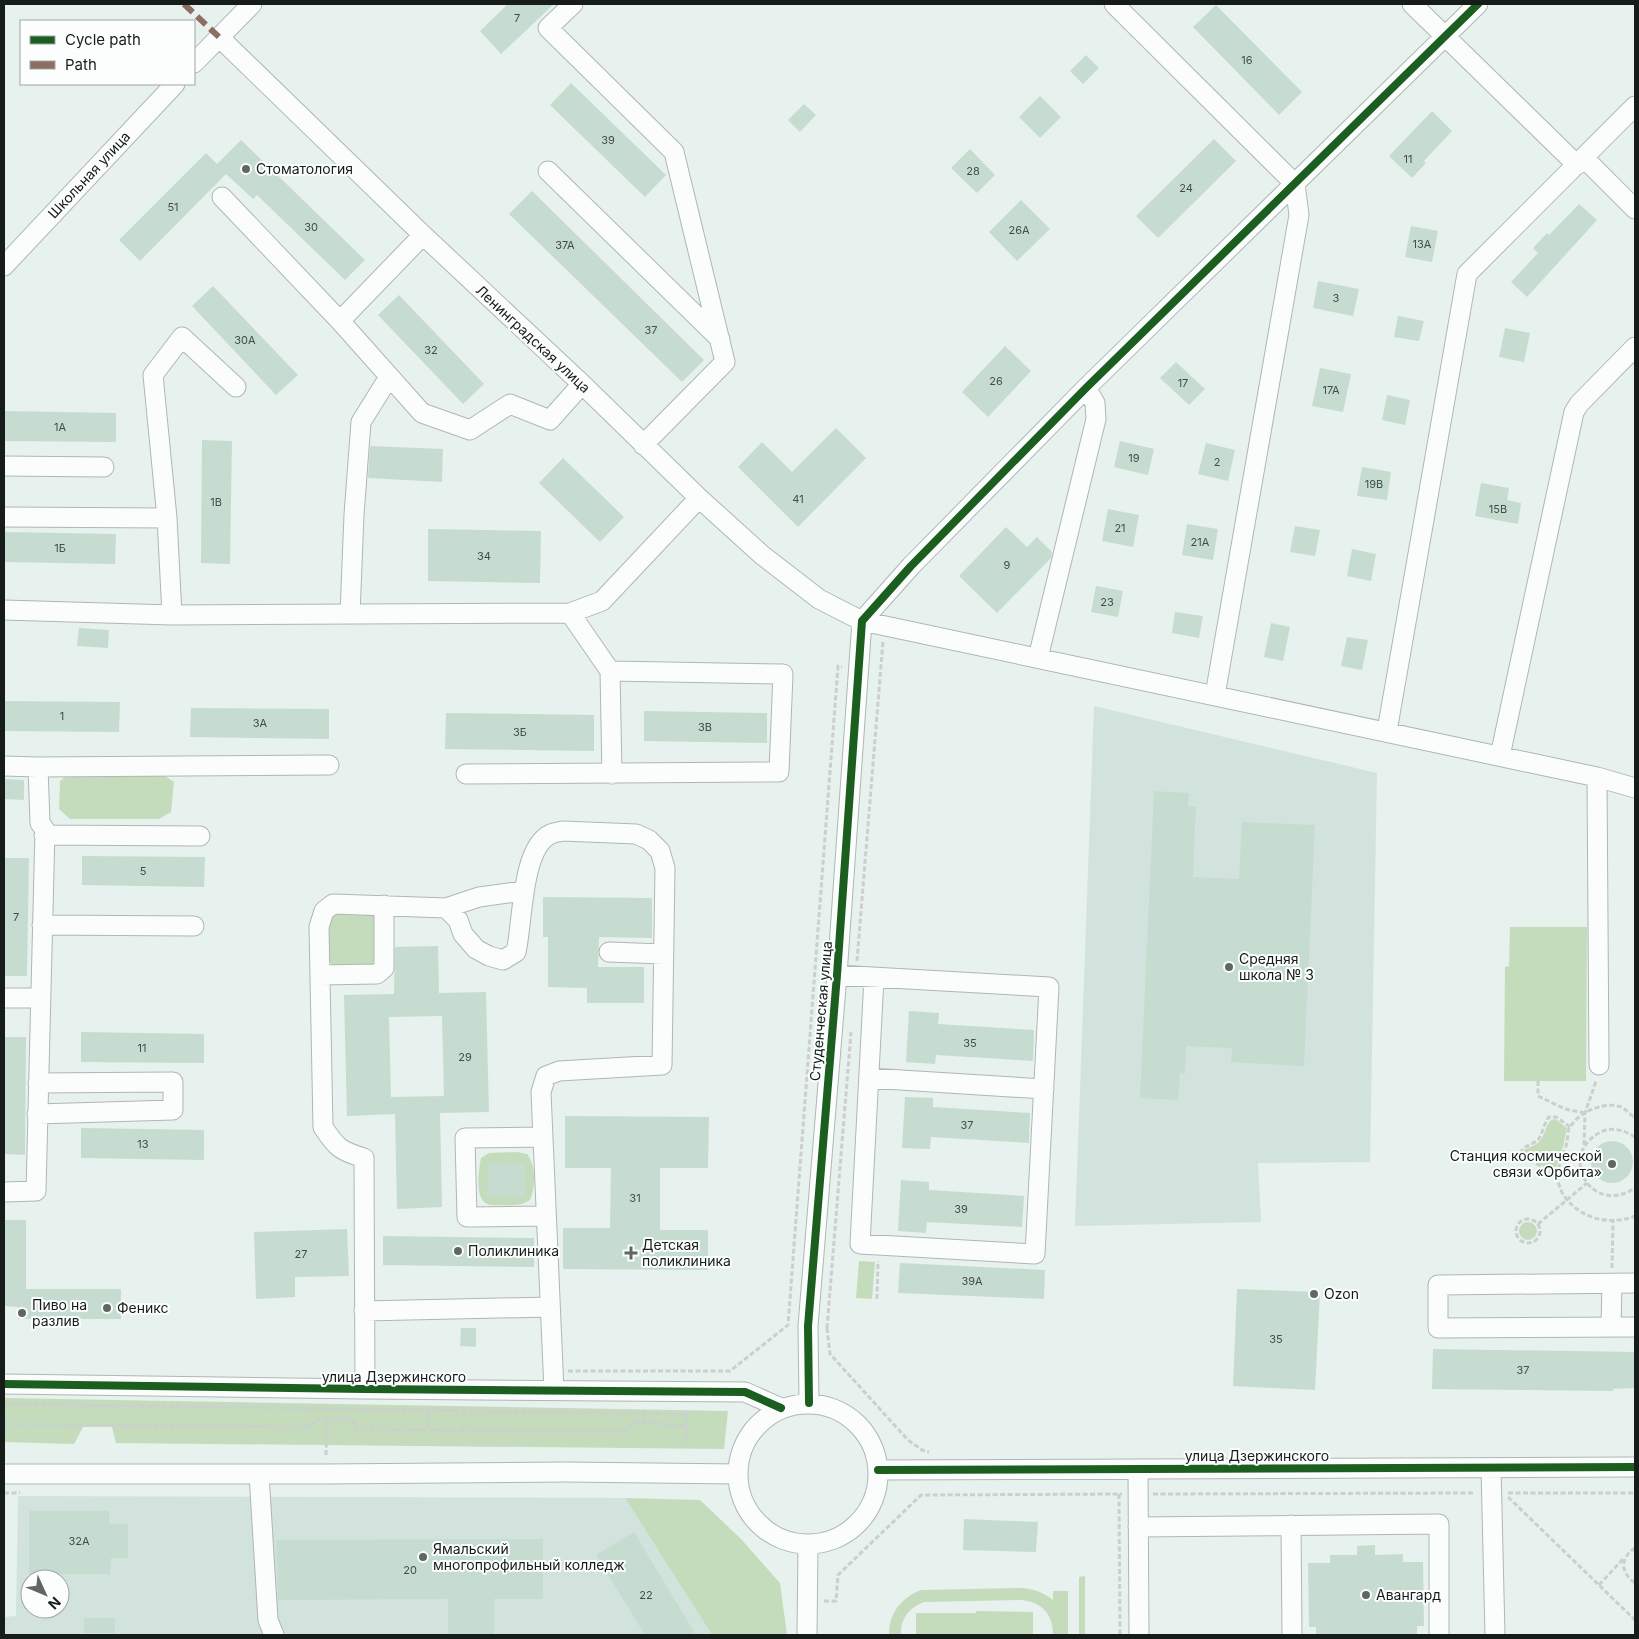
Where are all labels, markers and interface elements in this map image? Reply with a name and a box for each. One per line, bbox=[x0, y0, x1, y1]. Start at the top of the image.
house number: 7 bbox=[514, 11, 520, 25]
legend bbox=[20, 20, 195, 85]
text: Cycle path bbox=[65, 30, 141, 49]
house number: 16 bbox=[1241, 53, 1253, 67]
text: Path bbox=[65, 55, 97, 74]
street label: Школьная улица bbox=[44, 128, 133, 222]
house number: 39 bbox=[601, 133, 615, 147]
house number: 11 bbox=[1404, 152, 1412, 166]
place label: Стоматология bbox=[256, 160, 353, 177]
marker: Стоматология bbox=[240, 163, 252, 175]
house number: 28 bbox=[966, 164, 980, 178]
house number: 24 bbox=[1179, 181, 1193, 195]
house number: 51 bbox=[167, 200, 179, 214]
house number: 30 bbox=[304, 220, 318, 234]
house number: 26А bbox=[1008, 223, 1030, 237]
house number: 13А bbox=[1413, 237, 1432, 251]
house number: 37А bbox=[555, 238, 575, 252]
street label: Ленинградская улица bbox=[473, 281, 594, 396]
house number: 3 bbox=[1333, 291, 1340, 305]
house number: 37 bbox=[644, 323, 658, 337]
house number: 30А bbox=[234, 333, 256, 347]
house number: 32 bbox=[424, 343, 438, 357]
house number: 26 bbox=[989, 374, 1003, 388]
house number: 17 bbox=[1178, 376, 1188, 390]
house number: 17А bbox=[1322, 383, 1340, 397]
house number: 1А bbox=[54, 420, 66, 434]
house number: 19 bbox=[1128, 451, 1140, 465]
house number: 2 bbox=[1214, 455, 1220, 469]
house number: 19В bbox=[1365, 477, 1383, 491]
house number: 41 bbox=[792, 492, 804, 506]
house number: 1В bbox=[210, 495, 222, 509]
house number: 15В bbox=[1489, 502, 1507, 516]
house number: 21 bbox=[1114, 521, 1126, 535]
house number: 21А bbox=[1191, 535, 1210, 549]
house number: 1Б bbox=[54, 541, 66, 555]
house number: 34 bbox=[477, 549, 491, 563]
house number: 9 bbox=[1004, 558, 1011, 572]
house number: 23 bbox=[1100, 595, 1114, 609]
house number: 1 bbox=[60, 709, 64, 723]
house number: 3А bbox=[253, 716, 268, 730]
house number: 3В bbox=[698, 720, 712, 734]
house number: 3Б bbox=[513, 725, 527, 739]
house number: 5 bbox=[140, 864, 147, 878]
house number: 7 bbox=[13, 910, 19, 924]
street label: Студенческая улица bbox=[806, 940, 835, 1082]
place label: Средняя школа № 3 bbox=[1239, 950, 1314, 983]
marker: Средняя школа № 3 bbox=[1223, 961, 1235, 973]
house number: 35 bbox=[963, 1036, 977, 1050]
house number: 11 bbox=[138, 1041, 146, 1055]
house number: 29 bbox=[458, 1050, 472, 1064]
house number: 37 bbox=[960, 1118, 974, 1132]
house number: 13 bbox=[137, 1137, 149, 1151]
place label: Станция космической связи «Орбита» bbox=[1450, 1147, 1602, 1180]
marker: Станция космической связи «Орбита» bbox=[1606, 1158, 1618, 1170]
house number: 31 bbox=[629, 1191, 641, 1205]
house number: 39 bbox=[954, 1202, 968, 1216]
place label: Детская поликлиника bbox=[642, 1236, 731, 1269]
place label: Поликлиника bbox=[468, 1242, 559, 1259]
marker: Поликлиника bbox=[452, 1245, 464, 1257]
marker: Детская поликлиника bbox=[624, 1246, 638, 1260]
house number: 27 bbox=[295, 1247, 307, 1261]
house number: 39А bbox=[961, 1274, 983, 1288]
place label: Ozon bbox=[1324, 1285, 1359, 1302]
marker: Ozon bbox=[1308, 1288, 1320, 1300]
place label: Пиво на разлив bbox=[32, 1296, 87, 1329]
place label: Феникс bbox=[117, 1299, 169, 1316]
marker: Феникс bbox=[101, 1302, 113, 1314]
marker: Пиво на разлив bbox=[16, 1307, 28, 1319]
house number: 35 bbox=[1269, 1332, 1283, 1346]
house number: 37 bbox=[1516, 1363, 1530, 1377]
street label: улица Дзержинского bbox=[322, 1368, 466, 1385]
street label: улица Дзержинского bbox=[1185, 1447, 1329, 1464]
house number: 32А bbox=[68, 1534, 90, 1548]
place label: Ямальский многопрофильный колледж bbox=[433, 1540, 625, 1573]
marker: Ямальский многопрофильный колледж bbox=[417, 1551, 429, 1563]
house number: 20 bbox=[403, 1563, 417, 1577]
north arrow bbox=[20, 1569, 70, 1619]
place label: Авангард bbox=[1376, 1586, 1441, 1603]
house number: 22 bbox=[639, 1588, 653, 1602]
marker: Авангард bbox=[1360, 1589, 1372, 1601]
text: N bbox=[45, 1594, 65, 1613]

